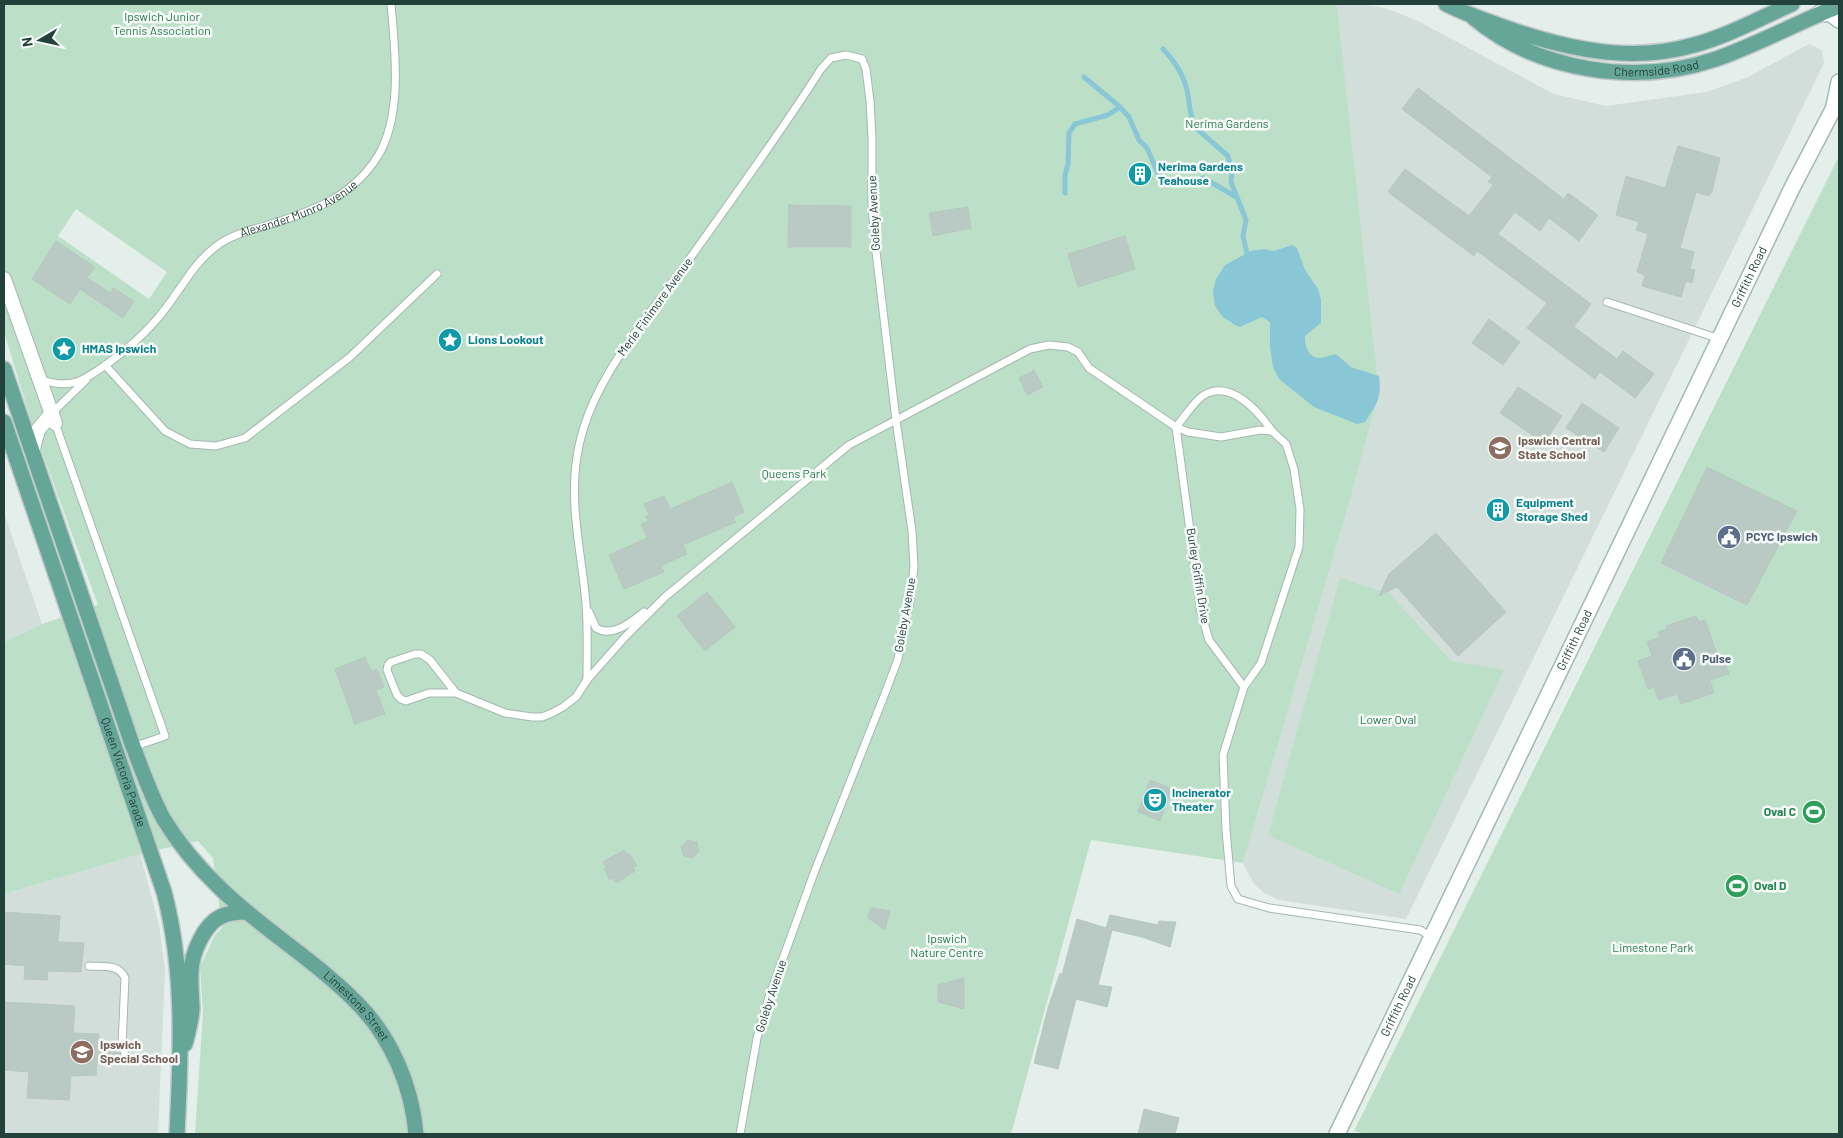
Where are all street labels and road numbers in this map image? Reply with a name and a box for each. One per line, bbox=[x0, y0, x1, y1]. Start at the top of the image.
street label: Chermside Road bbox=[1614, 56, 1700, 78]
street label: Goleby Avenue bbox=[864, 175, 882, 251]
street label: Alexander Munro Avenue bbox=[238, 177, 360, 239]
street label: Griffith Road bbox=[1728, 244, 1769, 309]
street label: Merle Finimore Avenue bbox=[614, 255, 695, 358]
street label: Burley Griffin Drive bbox=[1185, 527, 1213, 625]
street label: Goleby Avenue bbox=[891, 576, 917, 653]
street label: Griffith Road bbox=[1553, 607, 1594, 672]
street label: Queen Victoria Parade bbox=[99, 715, 149, 829]
street label: Goleby Avenue bbox=[752, 958, 788, 1034]
street label: Limestone Street bbox=[321, 968, 393, 1043]
street label: Griffith Road bbox=[1377, 973, 1418, 1038]

